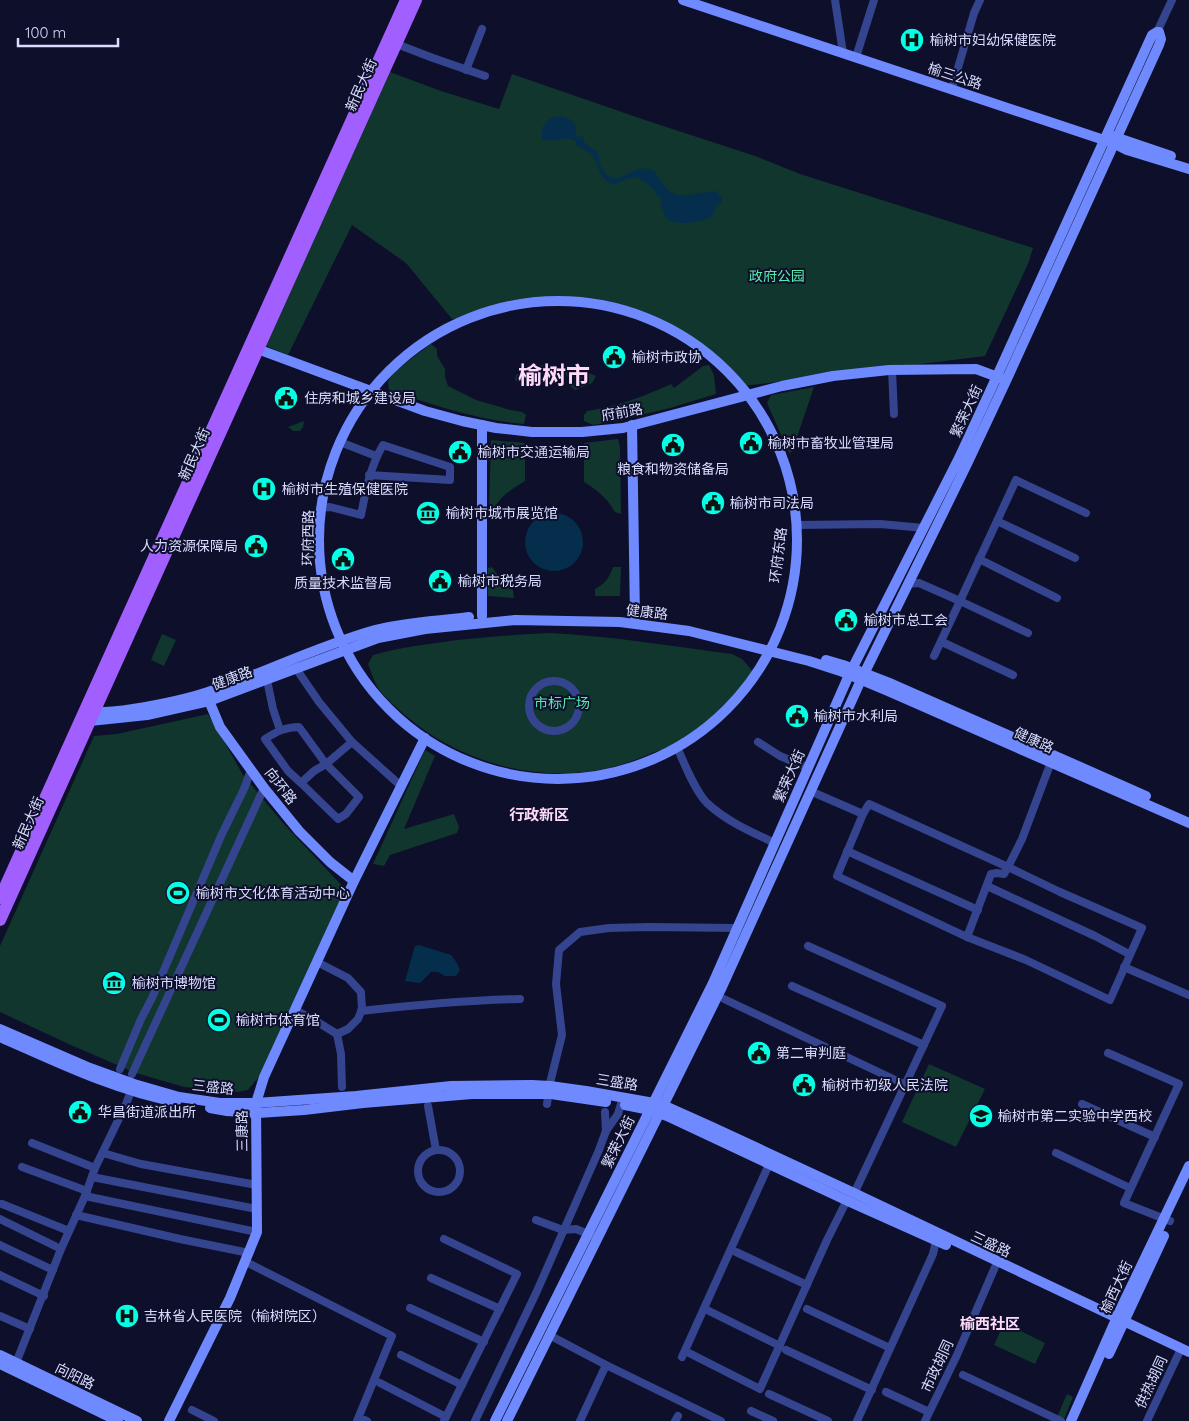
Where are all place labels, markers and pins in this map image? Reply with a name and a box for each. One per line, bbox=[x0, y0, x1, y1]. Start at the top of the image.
hospital icon: 榆树市妇幼保健医院 bbox=[899, 27, 925, 53]
place label: 榆树市妇幼保健医院 bbox=[930, 31, 1056, 49]
public building icon: 榆树市政协 bbox=[601, 344, 627, 370]
place label: 榆树市政协 bbox=[632, 348, 702, 366]
public building icon: 住房和城乡建设局 bbox=[273, 385, 299, 411]
place label: 住房和城乡建设局 bbox=[304, 389, 416, 407]
public building icon: 榆树市畜牧业管理局 bbox=[738, 430, 764, 456]
public building icon: 粮食和物资储备局 bbox=[660, 432, 686, 458]
place label: 榆树市畜牧业管理局 bbox=[768, 434, 894, 452]
public building icon: 榆树市交通运输局 bbox=[447, 439, 473, 465]
place label: 榆树市交通运输局 bbox=[478, 443, 590, 461]
place label: 粮食和物资储备局 bbox=[617, 460, 729, 478]
hospital icon: 榆树市生殖保健医院 bbox=[251, 476, 277, 502]
place label: 榆树市生殖保健医院 bbox=[282, 480, 408, 498]
public building icon: 榆树市司法局 bbox=[700, 490, 726, 516]
place label: 榆树市司法局 bbox=[730, 494, 814, 512]
museum icon: 榆树市城市展览馆 bbox=[415, 500, 441, 526]
place label: 榆树市城市展览馆 bbox=[446, 504, 558, 522]
public building icon: 人力资源保障局 bbox=[243, 533, 269, 559]
place label: 人力资源保障局 bbox=[140, 537, 238, 555]
public building icon: 质量技术监督局 bbox=[330, 546, 356, 572]
public building icon: 榆树市税务局 bbox=[427, 568, 453, 594]
place label: 榆树市税务局 bbox=[458, 572, 542, 590]
place label: 质量技术监督局 bbox=[294, 574, 392, 592]
public building icon: 榆树市总工会 bbox=[833, 607, 859, 633]
place label: 榆树市总工会 bbox=[864, 611, 948, 629]
public building icon: 榆树市水利局 bbox=[784, 703, 810, 729]
place label: 榆树市水利局 bbox=[814, 707, 898, 725]
sports icon: 榆树市文化体育活动中心 bbox=[165, 880, 191, 906]
place label: 榆树市文化体育活动中心 bbox=[196, 884, 350, 902]
museum icon: 榆树市博物馆 bbox=[101, 970, 127, 996]
place label: 榆树市博物馆 bbox=[132, 974, 216, 992]
sports icon: 榆树市体育馆 bbox=[206, 1007, 232, 1033]
place label: 榆树市体育馆 bbox=[236, 1011, 320, 1029]
public building icon: 第二审判庭 bbox=[746, 1040, 772, 1066]
place label: 第二审判庭 bbox=[776, 1044, 846, 1062]
public building icon: 榆树市初级人民法院 bbox=[791, 1072, 817, 1098]
place label: 榆树市初级人民法院 bbox=[822, 1076, 948, 1094]
public building icon: 华昌街道派出所 bbox=[67, 1099, 93, 1125]
place label: 华昌街道派出所 bbox=[98, 1103, 196, 1121]
school or university icon: 榆树市第二实验中学西校 bbox=[968, 1103, 994, 1129]
place label: 榆树市第二实验中学西校 bbox=[998, 1107, 1152, 1125]
hospital icon: 吉林省人民医院（榆树院区） bbox=[114, 1303, 140, 1329]
place label: 吉林省人民医院（榆树院区） bbox=[144, 1307, 326, 1325]

